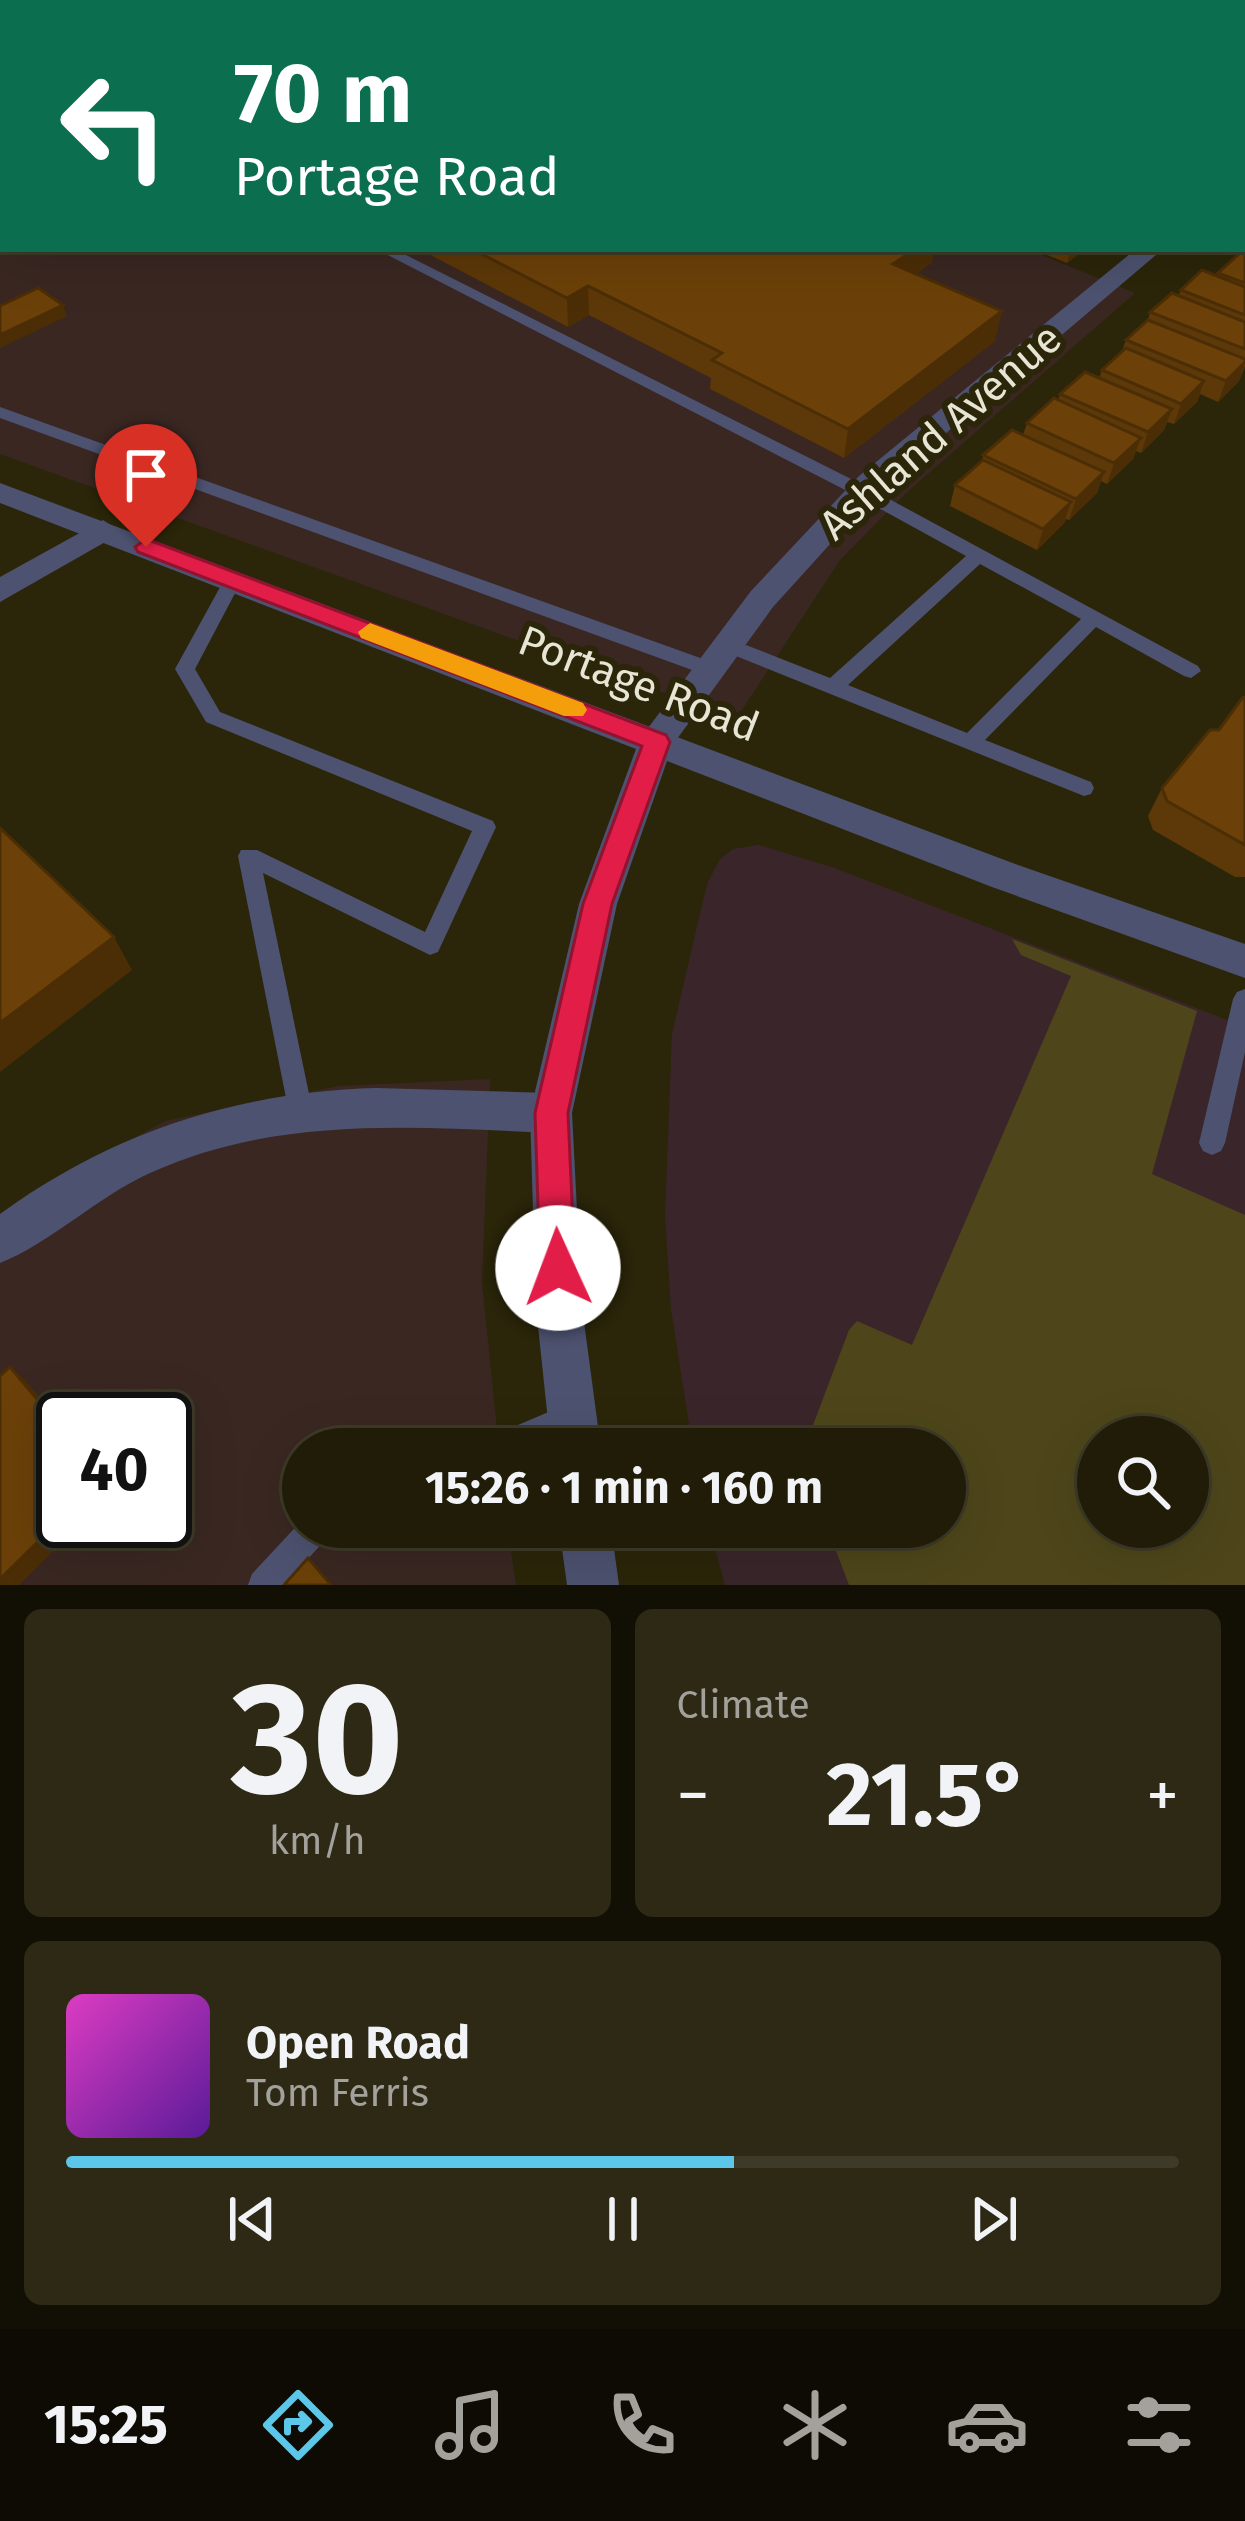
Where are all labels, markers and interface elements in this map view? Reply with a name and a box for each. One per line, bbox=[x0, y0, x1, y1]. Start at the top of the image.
text: 70 m bbox=[234, 43, 412, 144]
icon: left bbox=[36, 48, 192, 204]
text: Portage Road bbox=[234, 145, 560, 209]
street label: Ashland Avenue bbox=[810, 313, 1072, 550]
pin bbox=[95, 424, 197, 547]
icon: arrive bbox=[113, 442, 179, 508]
street label: Portage Road bbox=[511, 615, 766, 753]
position arrow bbox=[495, 1205, 621, 1331]
speed limit sign: 40 bbox=[36, 1392, 192, 1548]
map controls bbox=[1077, 1416, 1209, 1548]
button: search bbox=[1077, 1416, 1209, 1548]
text: 15:26 · 1 min · 160 m bbox=[425, 1461, 823, 1515]
text: 30 bbox=[231, 1646, 403, 1833]
text: Climate bbox=[677, 1682, 810, 1728]
text: 21.5° bbox=[826, 1741, 1029, 1849]
text: − bbox=[677, 1756, 710, 1835]
text: + bbox=[1146, 1756, 1179, 1835]
text: km/h bbox=[269, 1818, 366, 1864]
text: Open Road bbox=[246, 2016, 470, 2070]
text: Tom Ferris bbox=[246, 2070, 429, 2116]
icon: previous bbox=[219, 2186, 285, 2252]
icon: pause bbox=[590, 2186, 656, 2252]
icon: next bbox=[961, 2186, 1027, 2252]
icon: directions bbox=[256, 2383, 340, 2467]
icon: music bbox=[428, 2383, 512, 2467]
icon: phone bbox=[600, 2383, 684, 2467]
icon: climate bbox=[773, 2383, 857, 2467]
icon: car bbox=[945, 2383, 1029, 2467]
icon: filters bbox=[1117, 2383, 1201, 2467]
text: 15:25 bbox=[44, 2393, 168, 2457]

